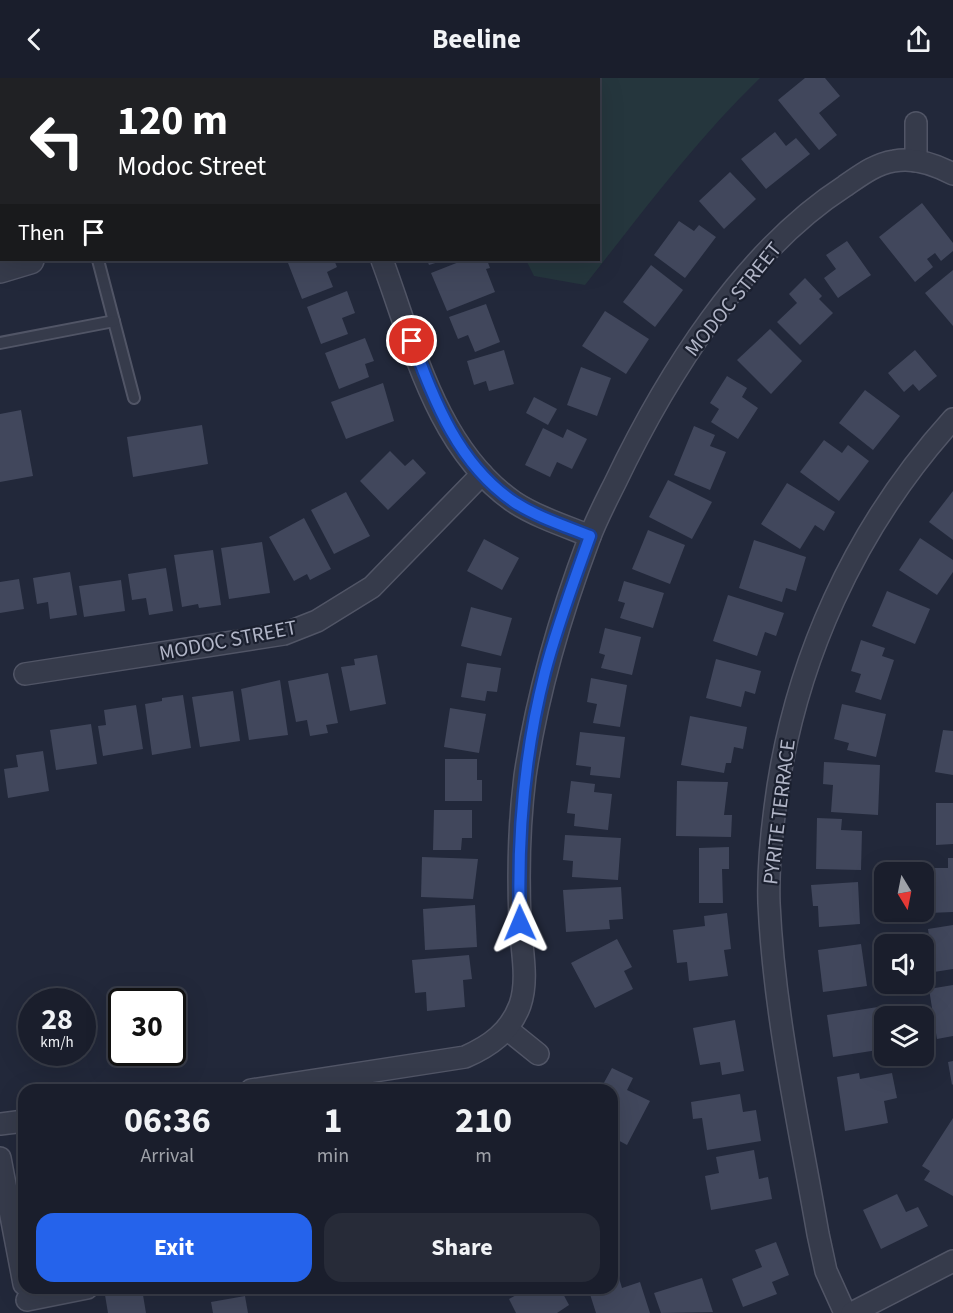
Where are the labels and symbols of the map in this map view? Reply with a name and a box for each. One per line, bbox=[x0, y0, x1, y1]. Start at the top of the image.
street label: MODOC STREET bbox=[677, 235, 789, 363]
pin bbox=[386, 315, 437, 366]
street label: MODOC STREET bbox=[157, 612, 299, 668]
street label: PYRITE TERRACE bbox=[755, 738, 803, 886]
north arrow bbox=[874, 862, 934, 922]
position arrow bbox=[488, 891, 552, 955]
speed limit sign: 30 bbox=[108, 988, 186, 1066]

